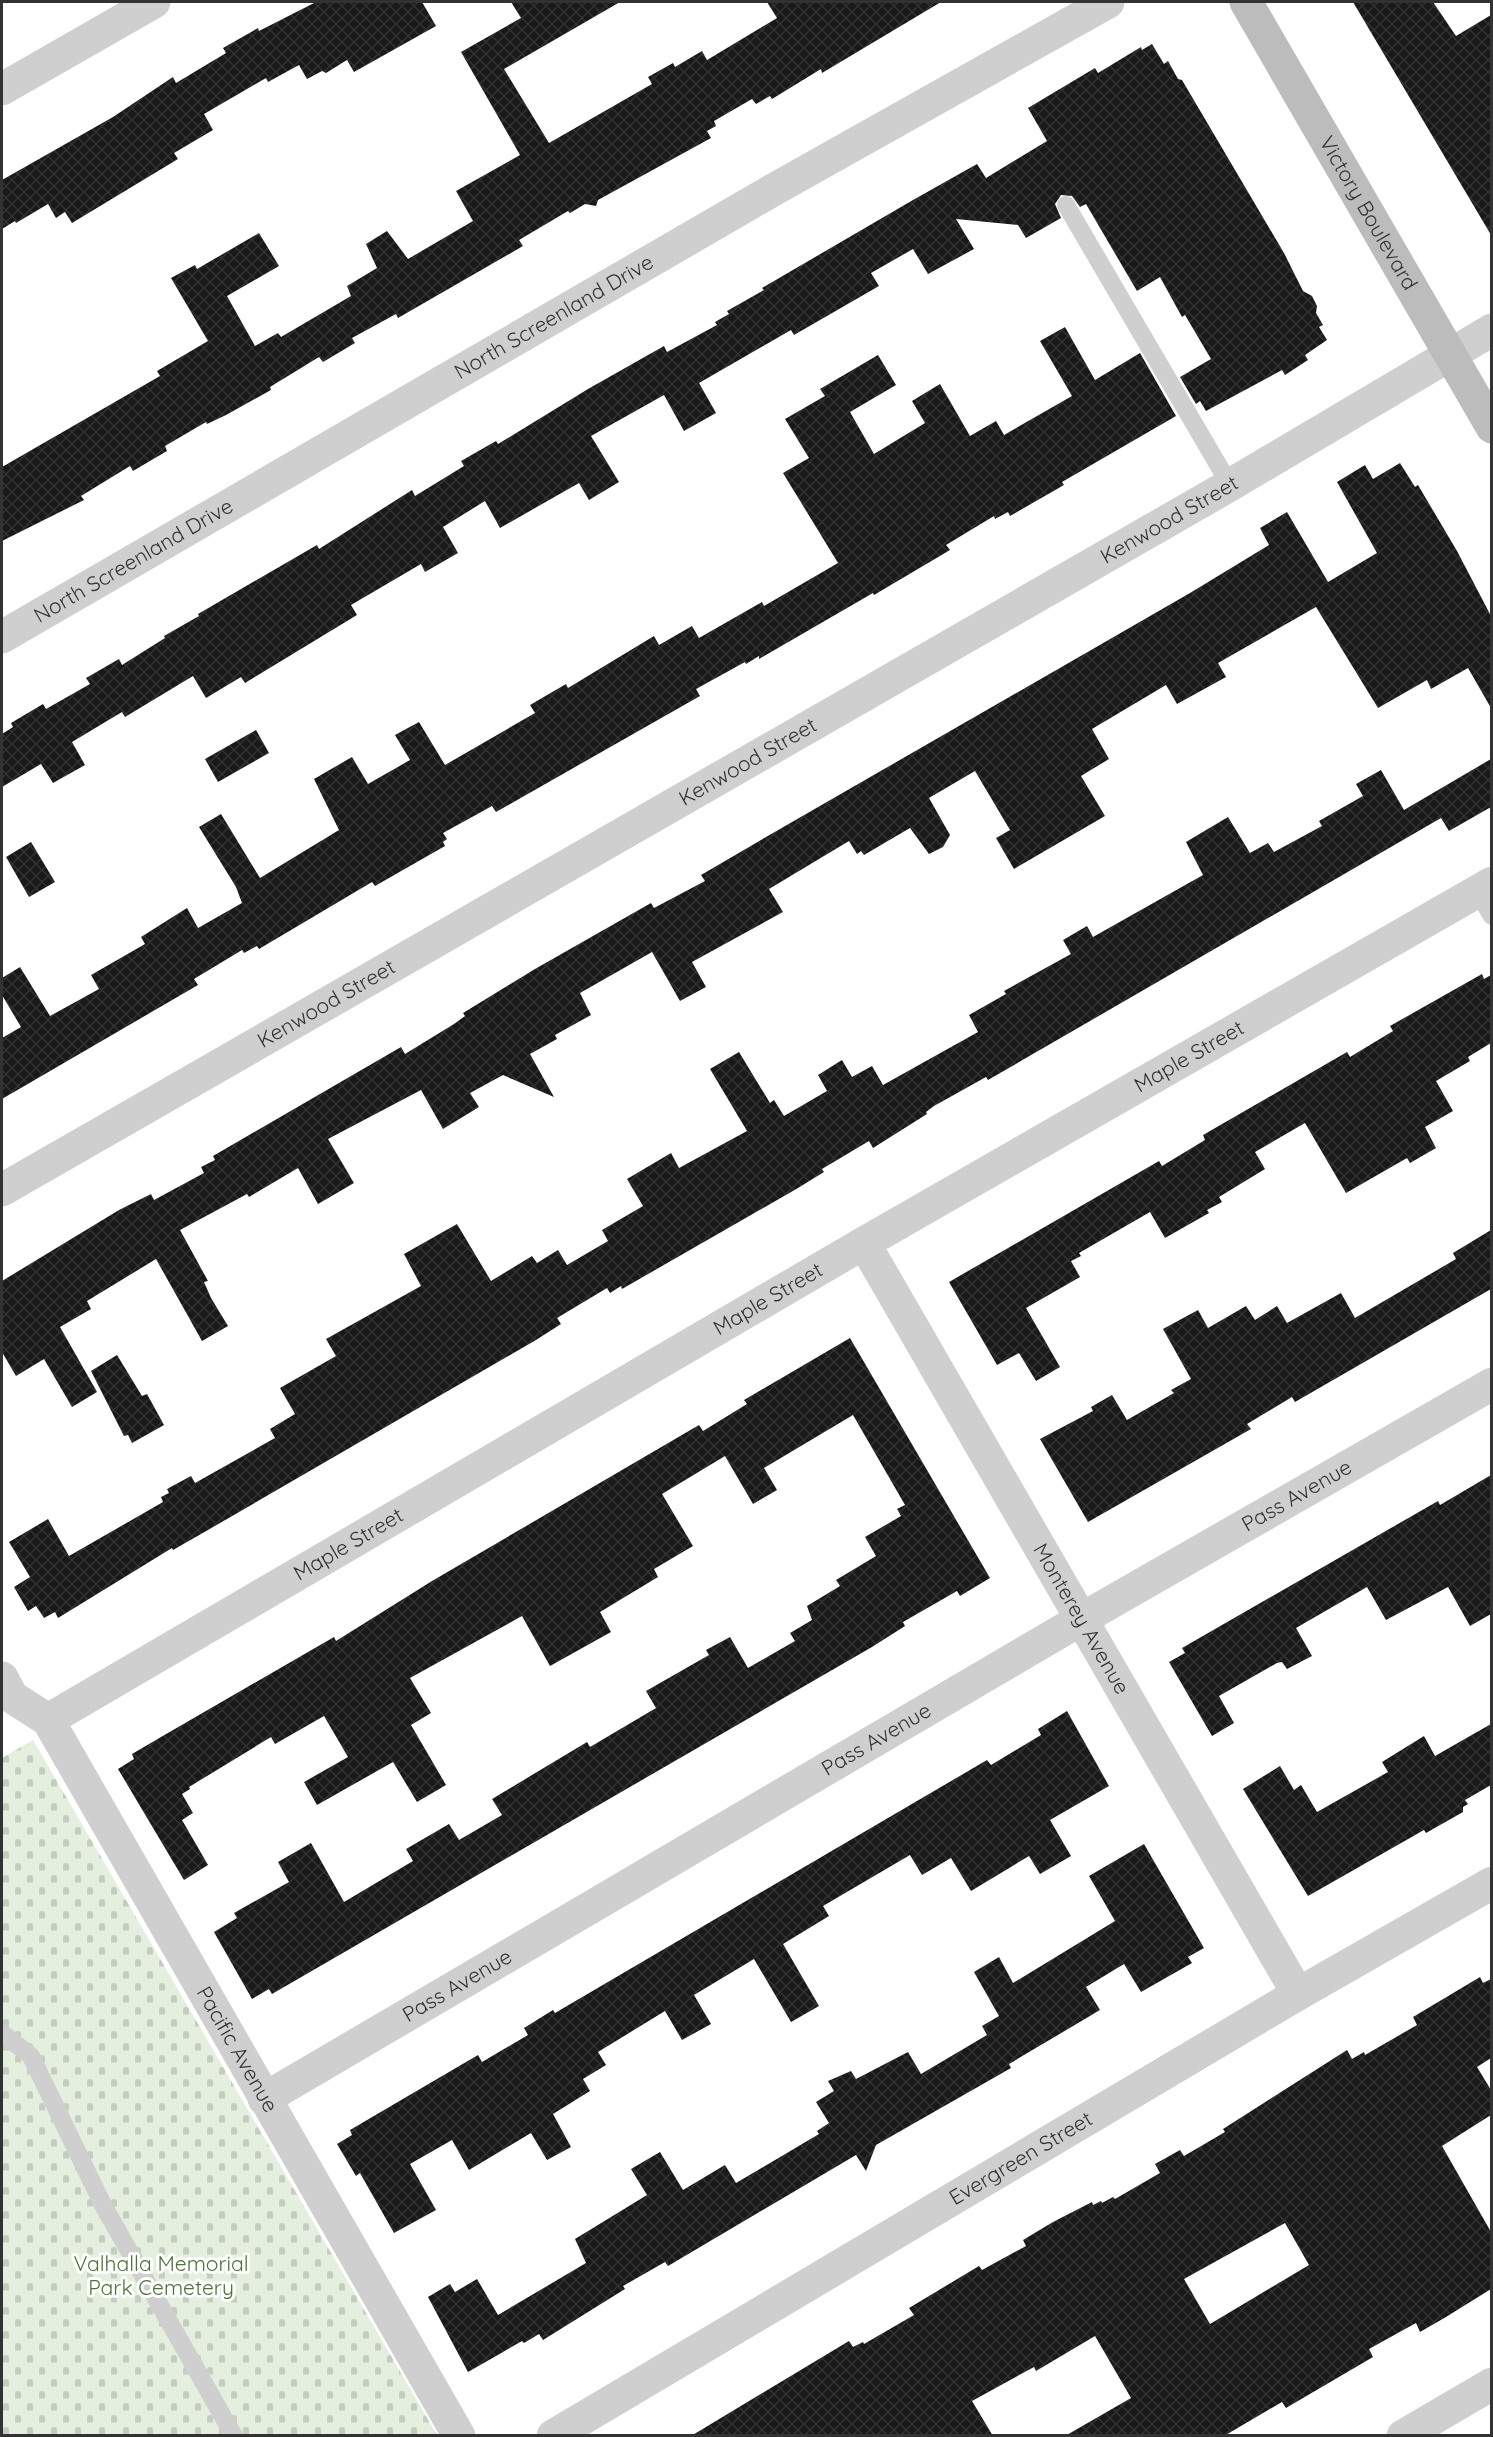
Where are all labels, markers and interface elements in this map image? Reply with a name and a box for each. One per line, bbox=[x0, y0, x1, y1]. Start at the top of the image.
street label: Victory Boulevard bbox=[1314, 131, 1424, 294]
street label: North Screenland Drive bbox=[449, 248, 658, 384]
street label: Kenwood Street bbox=[1095, 469, 1243, 569]
street label: North Screenland Drive bbox=[29, 492, 237, 628]
street label: Kenwood Street bbox=[674, 711, 821, 811]
street label: Kenwood Street bbox=[252, 953, 399, 1053]
street label: Maple Street bbox=[1129, 1014, 1248, 1097]
street label: Maple Street bbox=[708, 1256, 827, 1340]
street label: Pass Avenue bbox=[1237, 1453, 1356, 1537]
street label: Maple Street bbox=[288, 1501, 407, 1586]
street label: Monterey Avenue bbox=[1028, 1538, 1136, 1698]
street label: Pass Avenue bbox=[816, 1697, 935, 1781]
street label: Pass Avenue bbox=[397, 1943, 516, 2027]
street label: Pacific Avenue bbox=[192, 1981, 284, 2117]
street label: Evergreen Street bbox=[944, 2105, 1097, 2210]
park label: Valhalla Memorial Park Cemetery bbox=[73, 2250, 249, 2300]

